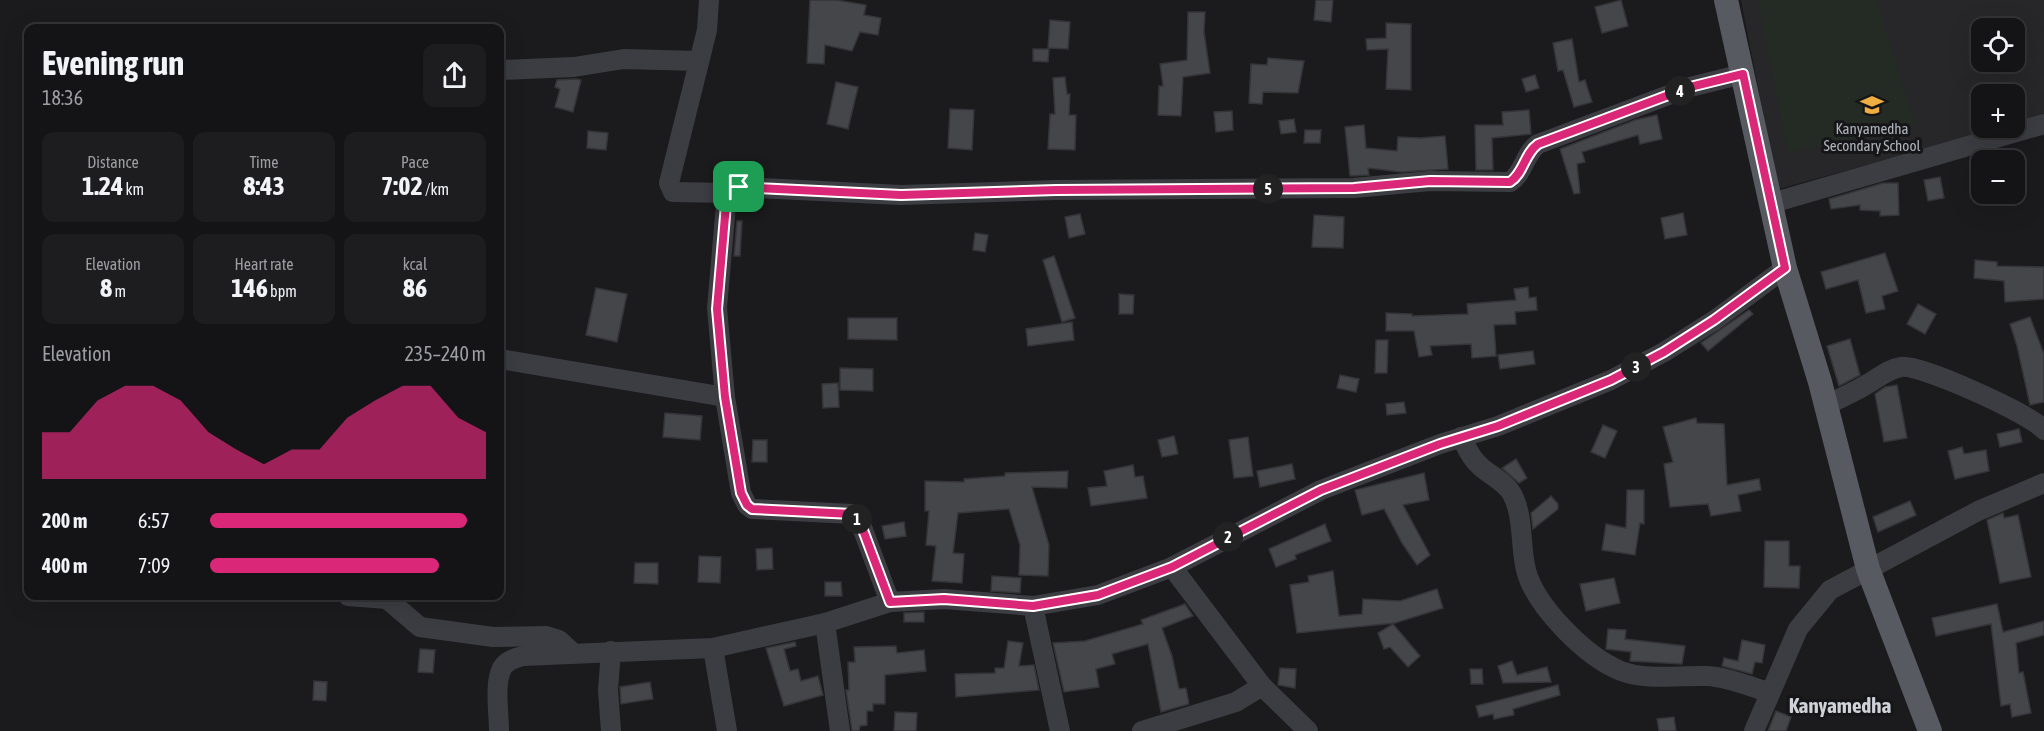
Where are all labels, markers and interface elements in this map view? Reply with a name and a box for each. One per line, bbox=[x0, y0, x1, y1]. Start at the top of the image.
map controls bbox=[1971, 18, 2025, 204]
button: locate bbox=[1971, 18, 2025, 72]
text: Evening run bbox=[42, 44, 184, 82]
button: share bbox=[423, 44, 486, 107]
pin: 4 bbox=[1665, 76, 1695, 106]
text: 4 bbox=[1676, 82, 1684, 100]
button: + bbox=[1971, 84, 2025, 138]
text: 18:36 bbox=[42, 86, 83, 109]
school or university icon: Kanyamedha Secondary School bbox=[1859, 92, 1885, 118]
place label: Kanyamedha Secondary School bbox=[1824, 120, 1920, 154]
button: − bbox=[1971, 150, 2025, 204]
text: Distance bbox=[87, 153, 139, 171]
text: Time bbox=[249, 153, 279, 171]
text: Pace bbox=[401, 153, 429, 171]
pin bbox=[713, 161, 764, 212]
icon: arrive bbox=[722, 170, 755, 203]
text: 1.24 bbox=[82, 171, 123, 201]
text: 8:43 bbox=[243, 171, 285, 201]
text: 7:02 bbox=[381, 171, 423, 201]
pin: 5 bbox=[1253, 174, 1283, 204]
text: km bbox=[123, 180, 144, 198]
text: /km bbox=[423, 180, 449, 198]
text: 5 bbox=[1264, 180, 1272, 198]
text: Elevation bbox=[85, 255, 141, 273]
text: Heart rate bbox=[235, 255, 293, 273]
text: kcal bbox=[403, 255, 427, 273]
text: 8 bbox=[100, 273, 112, 303]
text: 146 bbox=[231, 273, 268, 303]
text: 86 bbox=[403, 273, 427, 303]
text: m bbox=[112, 282, 126, 300]
text: bpm bbox=[268, 282, 297, 300]
text: Elevation bbox=[42, 342, 111, 365]
text: 235–240 m bbox=[404, 342, 486, 365]
pin: 3 bbox=[1621, 352, 1651, 382]
text: 3 bbox=[1632, 358, 1640, 376]
pin: 1 bbox=[842, 504, 872, 534]
text: 200 m bbox=[42, 509, 87, 532]
text: 6:57 bbox=[138, 509, 170, 532]
text: 1 bbox=[853, 510, 861, 528]
pin: 2 bbox=[1213, 522, 1243, 552]
text: 2 bbox=[1224, 528, 1232, 546]
text: 400 m bbox=[42, 554, 87, 577]
text: 7:09 bbox=[138, 554, 170, 577]
district label: Kanyamedha bbox=[1789, 693, 1891, 717]

